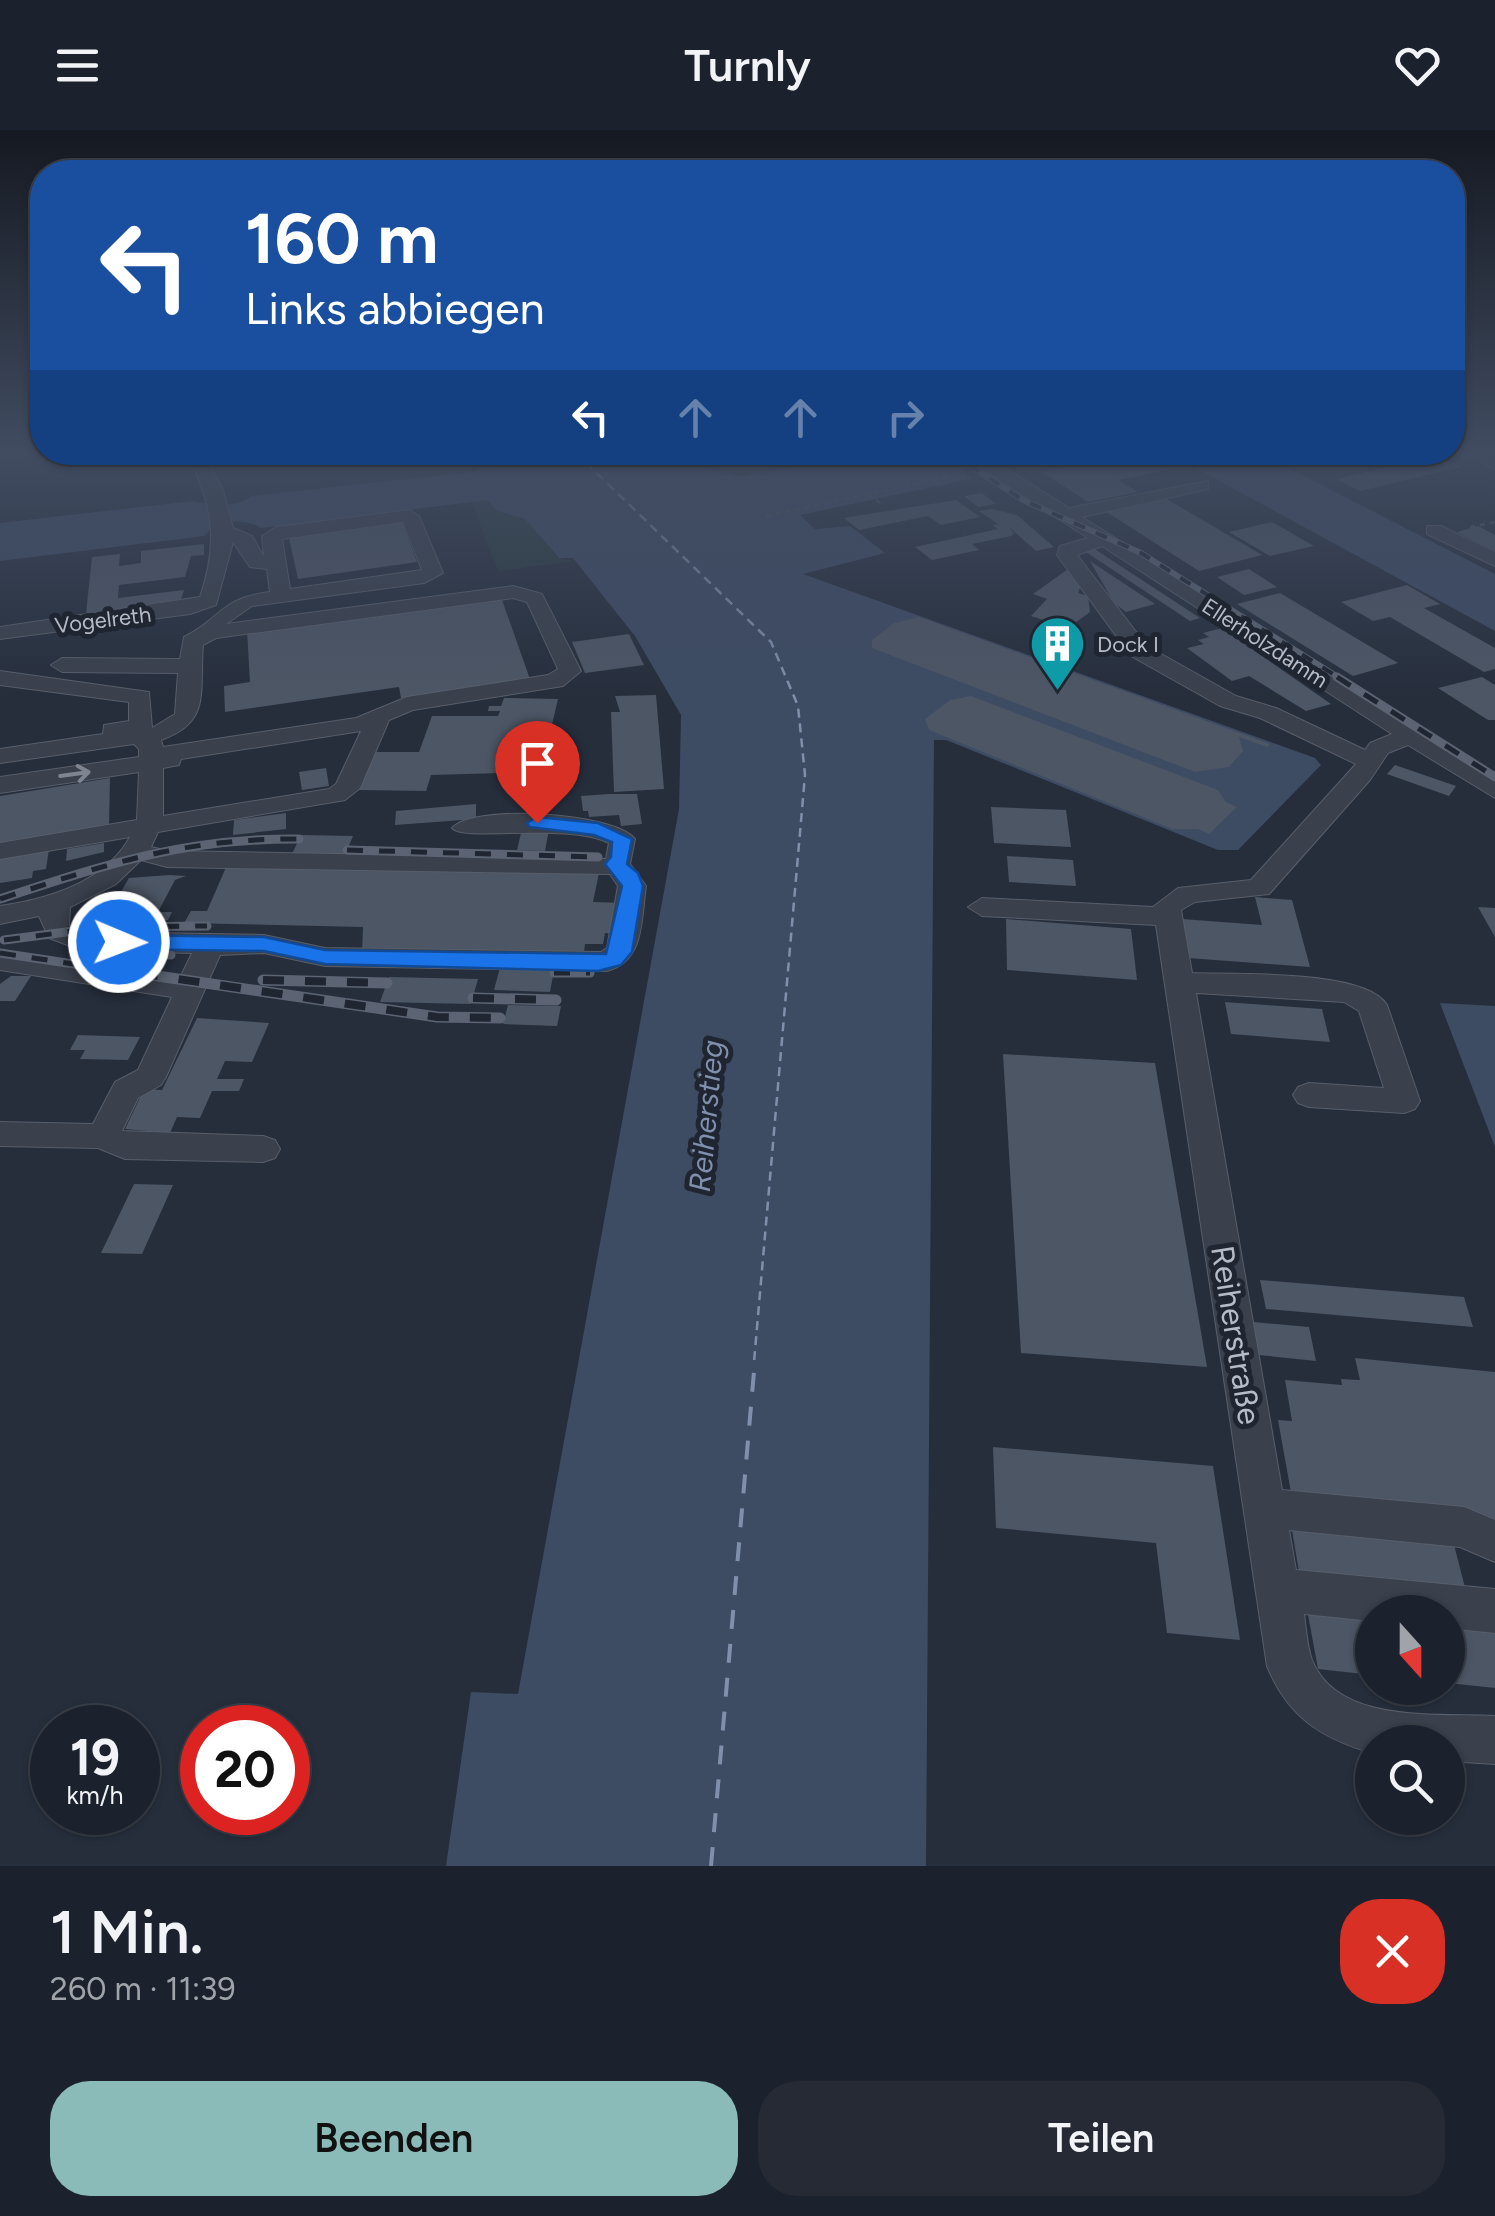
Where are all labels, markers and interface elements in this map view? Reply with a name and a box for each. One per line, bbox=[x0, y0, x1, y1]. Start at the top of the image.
icon: menu bbox=[50, 38, 105, 93]
text: Turnly bbox=[684, 38, 811, 92]
icon: heart bbox=[1390, 38, 1445, 93]
text: 160 m bbox=[245, 196, 438, 281]
icon: left bbox=[80, 200, 210, 330]
text: Links abbiegen bbox=[245, 281, 545, 335]
icon: left bbox=[563, 390, 618, 445]
icon: ahead bbox=[668, 390, 723, 445]
icon: ahead bbox=[773, 390, 828, 445]
icon: right bbox=[878, 390, 933, 445]
street label: Ellerholzdamm bbox=[1197, 592, 1333, 694]
street label: Vogelreth bbox=[53, 601, 153, 639]
building icon: Dock I bbox=[1028, 614, 1088, 693]
place label: Dock I bbox=[1097, 631, 1159, 658]
pin bbox=[495, 721, 580, 824]
icon: arrive bbox=[510, 736, 565, 791]
one-way arrow bbox=[58, 765, 91, 783]
position arrow bbox=[67, 890, 171, 994]
water label: Reiherstieg bbox=[681, 1039, 731, 1193]
street label: Reiherstraße bbox=[1203, 1243, 1269, 1427]
north arrow bbox=[1355, 1595, 1465, 1705]
map controls bbox=[1355, 1595, 1465, 1835]
speed limit sign: 20 bbox=[180, 1705, 310, 1835]
button: search bbox=[1355, 1725, 1465, 1835]
text: 19 bbox=[70, 1727, 120, 1788]
text: km/h bbox=[66, 1780, 124, 1810]
text: 1 Min. bbox=[50, 1896, 204, 1968]
button: close bbox=[1340, 1899, 1445, 2004]
text: 260 m · 11:39 bbox=[50, 1970, 236, 2008]
button: Beenden bbox=[50, 2081, 738, 2196]
button: Teilen bbox=[758, 2081, 1445, 2196]

